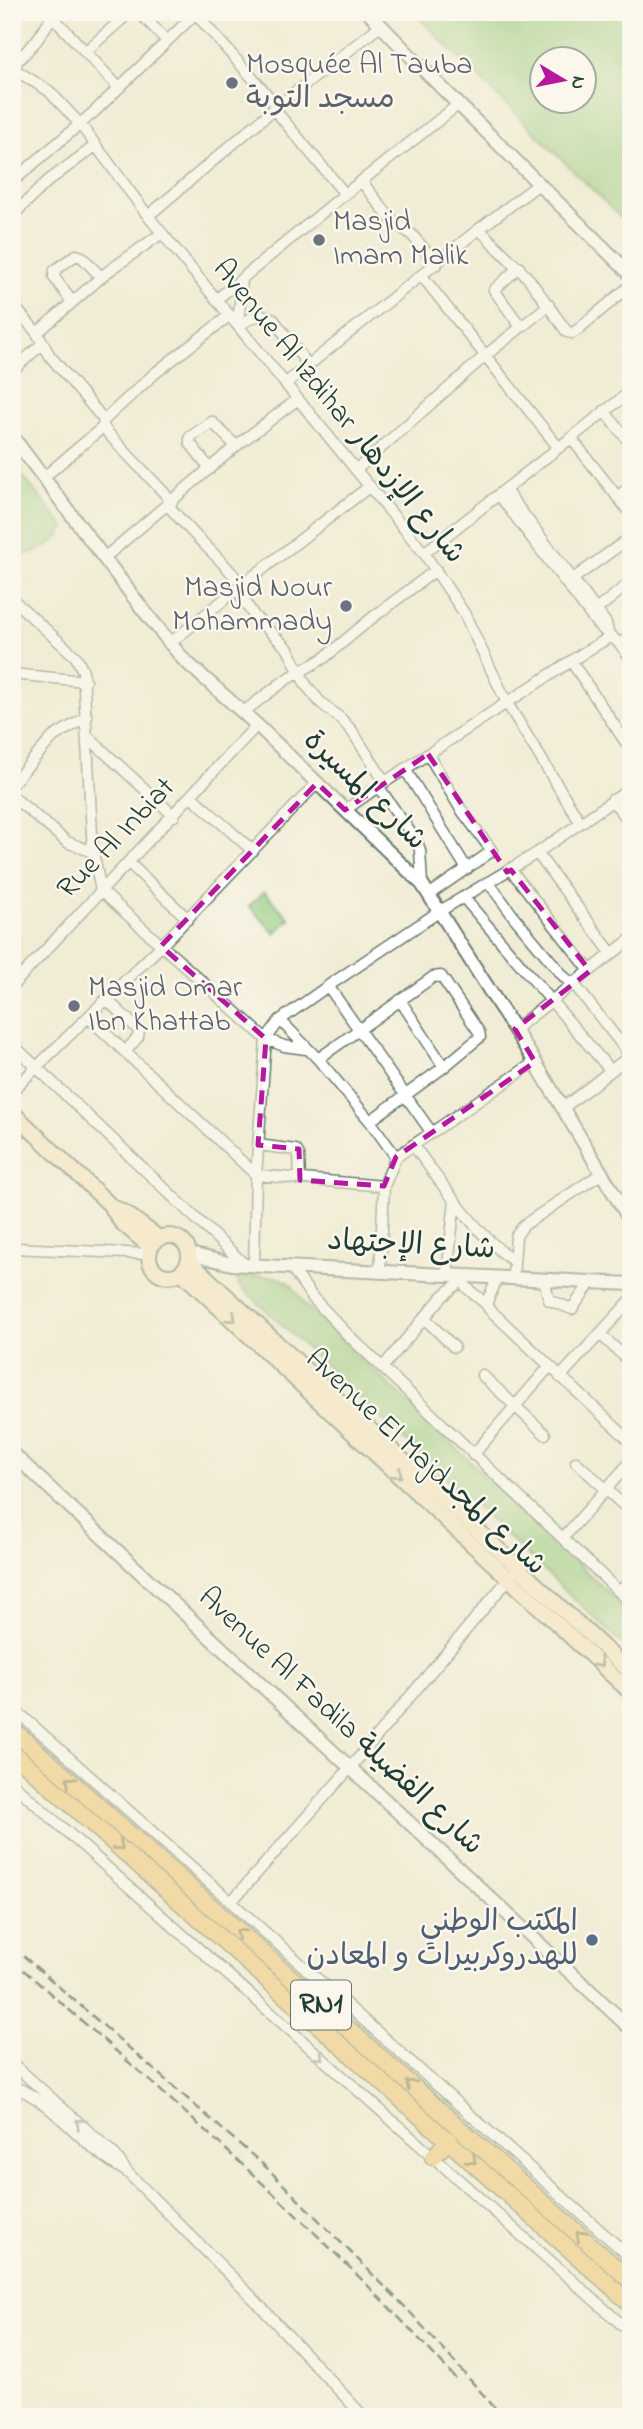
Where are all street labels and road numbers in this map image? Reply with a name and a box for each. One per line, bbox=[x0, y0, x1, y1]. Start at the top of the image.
street label: Avenue Al Izdihar شارع الإزدهار bbox=[201, 250, 475, 574]
street label: شارع المسيرة bbox=[292, 720, 436, 862]
street label: Rue Al Inbiat bbox=[47, 768, 187, 910]
street label: شارع الإجتهاد bbox=[326, 1220, 496, 1272]
street label: Avenue El Majdشارع المجد bbox=[294, 1339, 556, 1587]
street label: Avenue Al Fadila شارع الفضيلة bbox=[187, 1577, 493, 1867]
road number: RN1 bbox=[291, 1980, 351, 2030]

